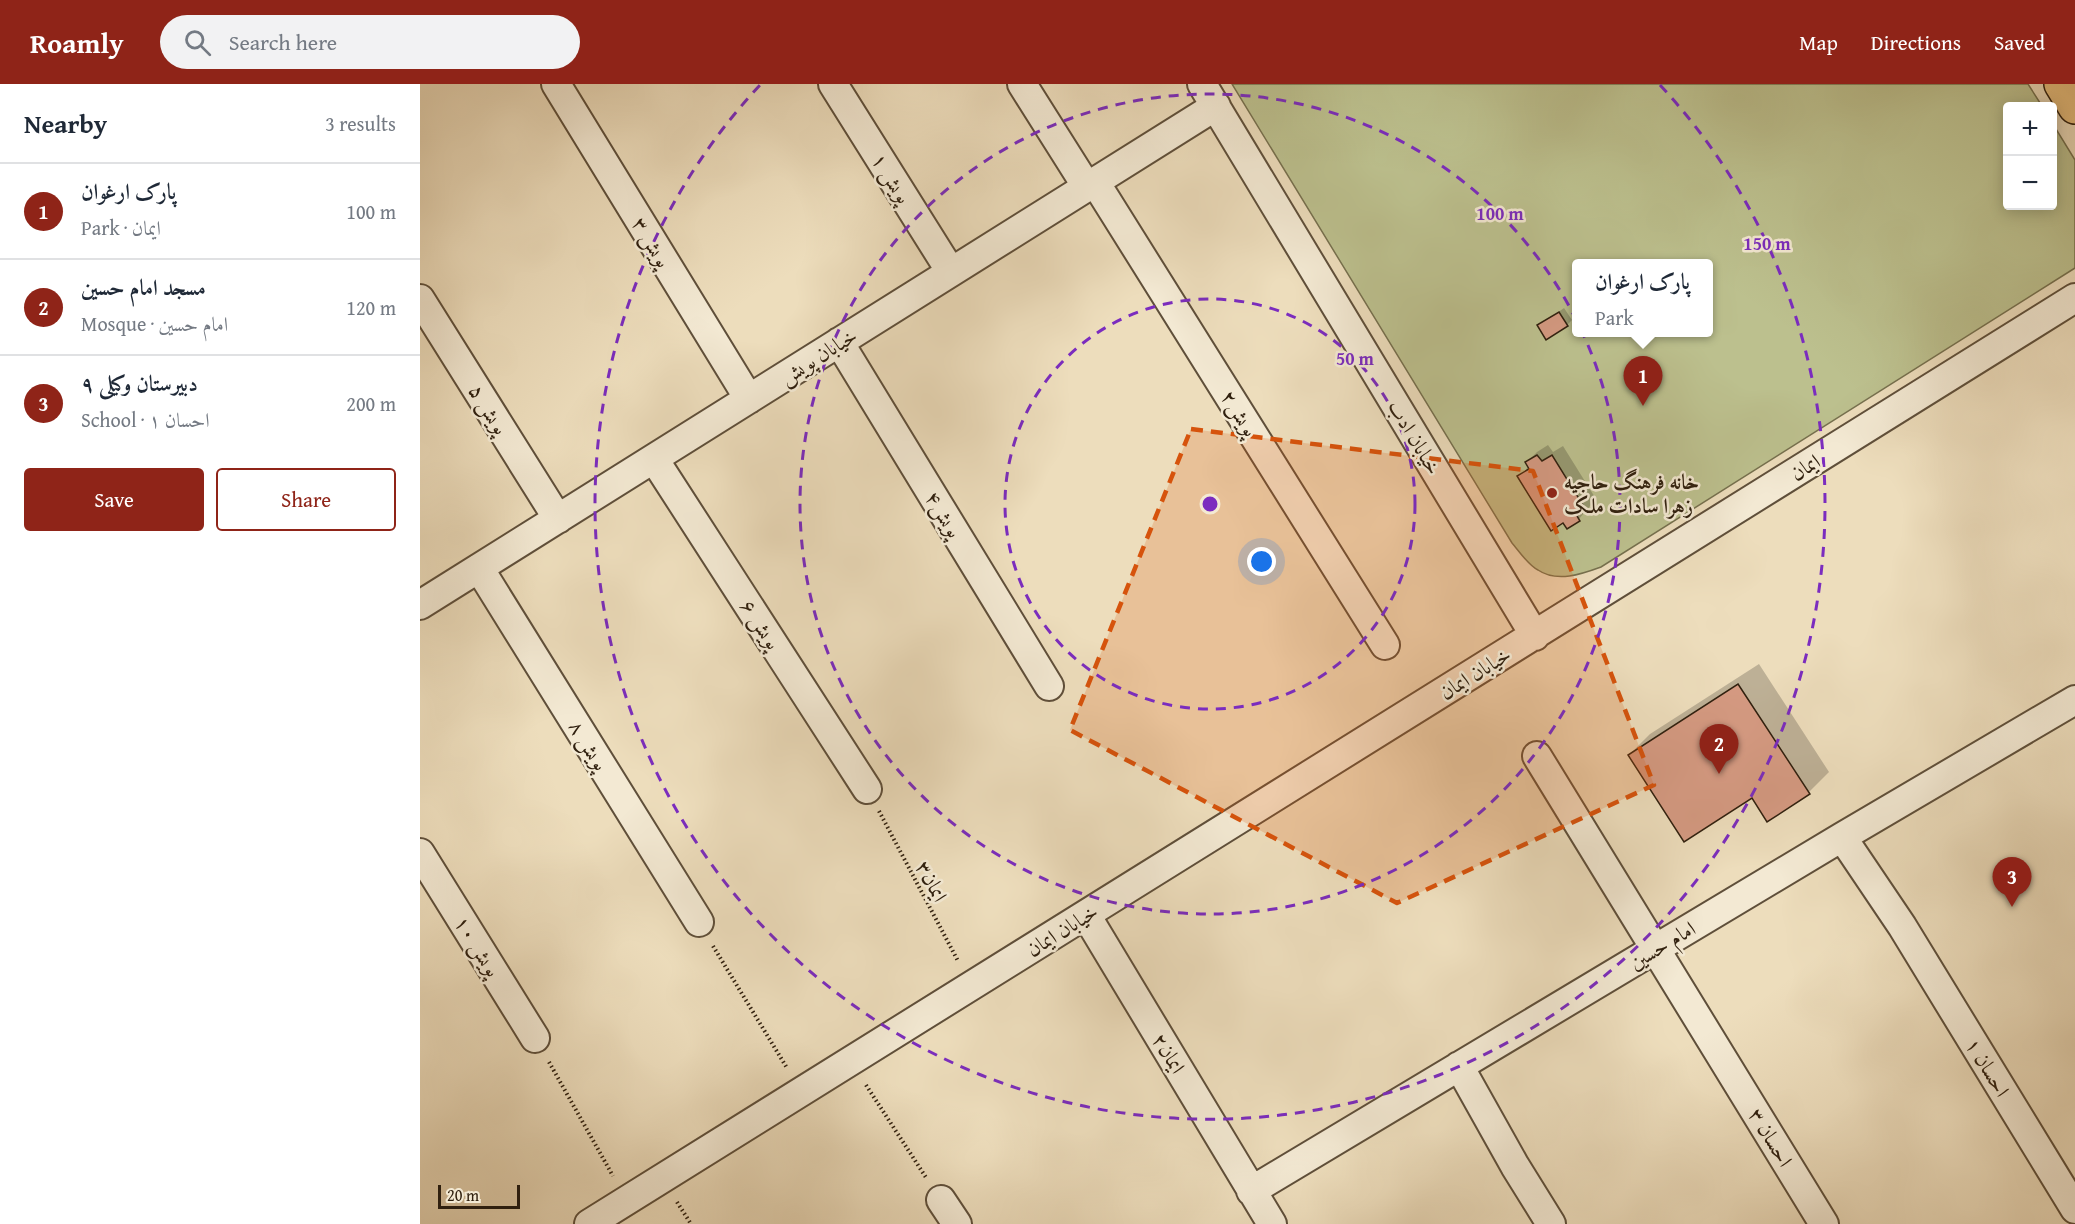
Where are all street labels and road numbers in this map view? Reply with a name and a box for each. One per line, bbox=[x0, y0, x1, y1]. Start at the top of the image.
street label: پویش ۱ bbox=[864, 147, 920, 210]
street label: پویش ۳ bbox=[625, 211, 680, 274]
street label: خیابان پویش bbox=[773, 320, 863, 392]
street label: پویش ۵ bbox=[461, 378, 517, 441]
street label: پویش۲ bbox=[1214, 384, 1267, 443]
street label: خیابان ادب bbox=[1380, 394, 1450, 480]
street label: ایمان bbox=[1784, 446, 1826, 488]
street label: پویش۴ bbox=[918, 485, 971, 544]
street label: پویش ۶ bbox=[733, 593, 789, 656]
street label: خیابان ایمان bbox=[1433, 639, 1517, 707]
street label: پویش ۸ bbox=[561, 714, 617, 777]
street label: ایمان۳ bbox=[908, 855, 956, 907]
street label: خیابان ایمان bbox=[1020, 896, 1104, 964]
street label: پویش ۱۰ bbox=[447, 909, 509, 983]
street label: امام حسین bbox=[1623, 913, 1703, 980]
street label: ایمان۲ bbox=[1145, 1027, 1193, 1079]
street label: احسان ۱ bbox=[1958, 1032, 2018, 1102]
street label: احسان ۳ bbox=[1741, 1102, 1801, 1172]

